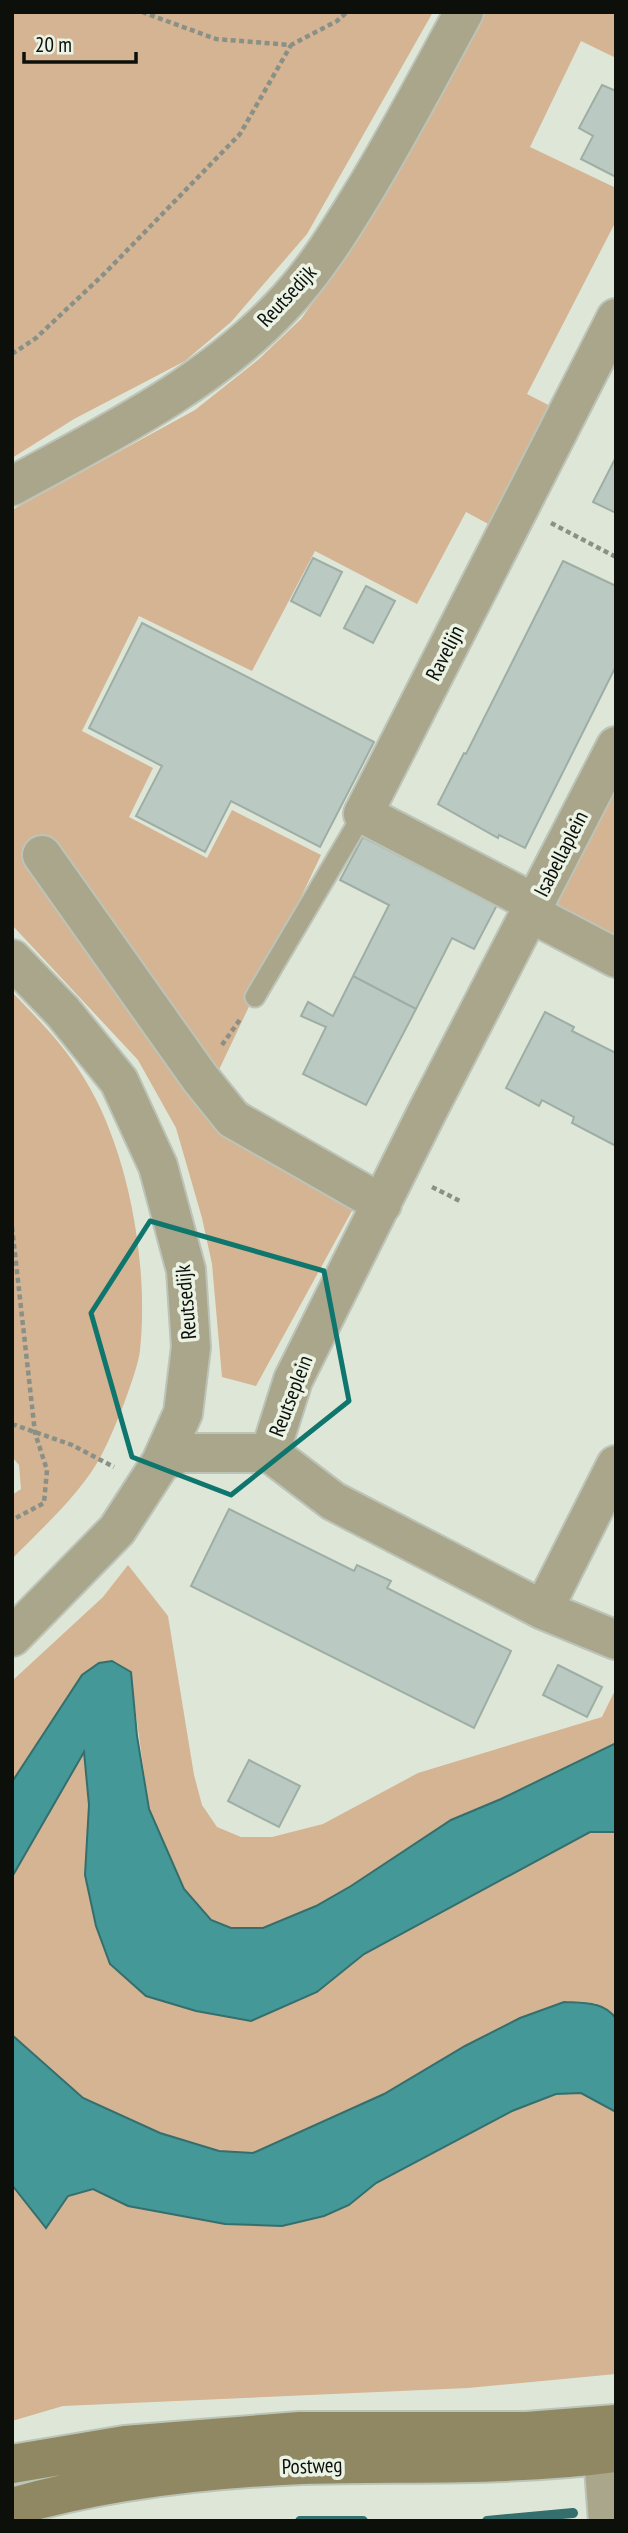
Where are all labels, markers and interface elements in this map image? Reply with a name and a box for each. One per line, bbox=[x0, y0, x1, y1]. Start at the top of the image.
scale bar bbox=[24, 21, 136, 65]
text: 20 m bbox=[35, 31, 72, 58]
street label: Reutsedijk bbox=[251, 259, 322, 332]
street label: Ravelijn bbox=[419, 621, 470, 685]
street label: Isabellaplein bbox=[527, 806, 594, 901]
street label: Reutsedijk bbox=[169, 1264, 202, 1341]
street label: Reutseplein bbox=[263, 1351, 318, 1440]
street label: Postweg bbox=[281, 2451, 343, 2480]

